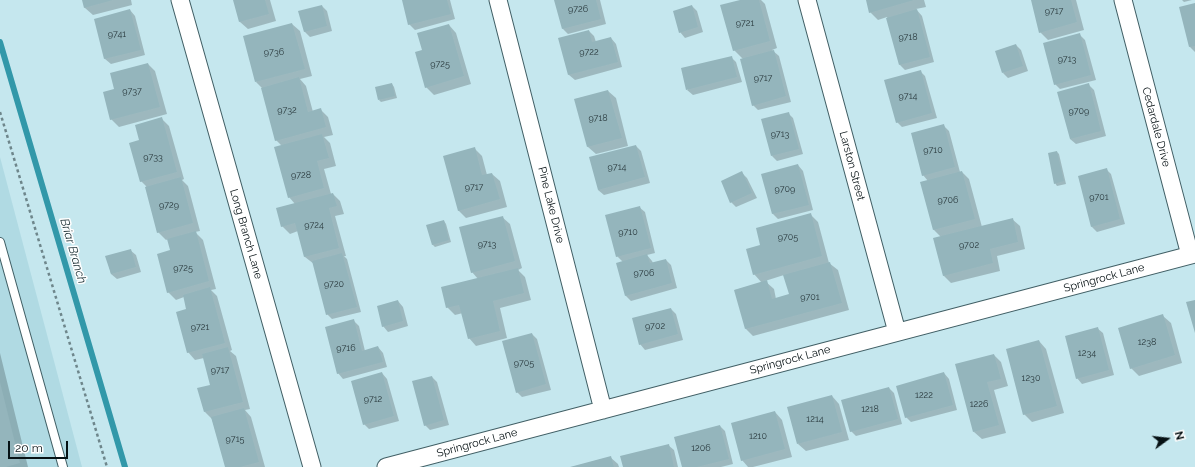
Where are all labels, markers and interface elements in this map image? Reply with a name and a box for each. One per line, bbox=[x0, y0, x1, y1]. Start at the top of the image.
house number: 9726 bbox=[568, 4, 588, 14]
house number: 9717 bbox=[1045, 6, 1063, 16]
house number: 9721 bbox=[736, 18, 754, 28]
house number: 9741 bbox=[108, 29, 126, 39]
house number: 9718 bbox=[898, 32, 918, 42]
house number: 9736 bbox=[264, 47, 284, 57]
house number: 9722 bbox=[579, 47, 599, 57]
house number: 9713 bbox=[1058, 54, 1076, 64]
house number: 9725 bbox=[430, 59, 450, 69]
house number: 9717 bbox=[754, 73, 772, 83]
house number: 9737 bbox=[122, 86, 142, 96]
street label: Cedardale Drive bbox=[1139, 86, 1173, 168]
house number: 9714 bbox=[899, 91, 917, 101]
house number: 9732 bbox=[277, 105, 297, 115]
house number: 9709 bbox=[1069, 106, 1089, 116]
house number: 9718 bbox=[588, 113, 608, 123]
house number: 9713 bbox=[771, 129, 789, 139]
street label: Larston Street bbox=[836, 130, 868, 202]
house number: 9710 bbox=[923, 145, 943, 155]
house number: 9733 bbox=[143, 152, 163, 162]
house number: 9714 bbox=[608, 162, 626, 172]
street label: Pine Lake Drive bbox=[535, 165, 567, 245]
house number: 9728 bbox=[291, 170, 311, 180]
house number: 9717 bbox=[465, 182, 483, 192]
house number: 9709 bbox=[775, 184, 795, 194]
street label: Long Branch Lane bbox=[227, 188, 265, 280]
house number: 9701 bbox=[1089, 192, 1109, 202]
house number: 9706 bbox=[938, 195, 958, 205]
house number: 9729 bbox=[159, 200, 179, 210]
water label: Briar Branch bbox=[57, 217, 89, 285]
house number: 9724 bbox=[304, 220, 324, 230]
house number: 9710 bbox=[618, 227, 638, 237]
house number: 9705 bbox=[778, 232, 798, 242]
house number: 9713 bbox=[478, 239, 496, 249]
house number: 9702 bbox=[959, 240, 979, 250]
street label: Springrock Lane bbox=[1062, 261, 1146, 295]
house number: 9725 bbox=[173, 263, 193, 273]
house number: 9706 bbox=[634, 268, 654, 278]
house number: 9720 bbox=[324, 279, 344, 289]
house number: 9701 bbox=[800, 292, 820, 302]
house number: 9702 bbox=[645, 321, 665, 331]
house number: 9721 bbox=[191, 322, 209, 332]
house number: 1238 bbox=[1138, 337, 1156, 347]
house number: 9716 bbox=[336, 343, 356, 353]
street label: Springrock Lane bbox=[748, 343, 832, 377]
house number: 1234 bbox=[1078, 348, 1096, 358]
house number: 9705 bbox=[514, 358, 534, 368]
house number: 9717 bbox=[211, 365, 229, 375]
house number: 1230 bbox=[1022, 373, 1040, 383]
house number: 1222 bbox=[915, 390, 933, 400]
house number: 9712 bbox=[364, 394, 382, 404]
house number: 1226 bbox=[970, 399, 988, 409]
house number: 1218 bbox=[861, 404, 879, 414]
house number: 1214 bbox=[806, 414, 824, 424]
north arrow bbox=[1147, 419, 1187, 459]
street label: Springrock Lane bbox=[435, 426, 519, 460]
text: N bbox=[1172, 430, 1186, 442]
house number: 1210 bbox=[749, 431, 767, 441]
scale bar bbox=[10, 433, 70, 459]
house number: 9715 bbox=[226, 434, 244, 444]
text: 20 m bbox=[15, 441, 43, 455]
house number: 1206 bbox=[691, 443, 711, 453]

